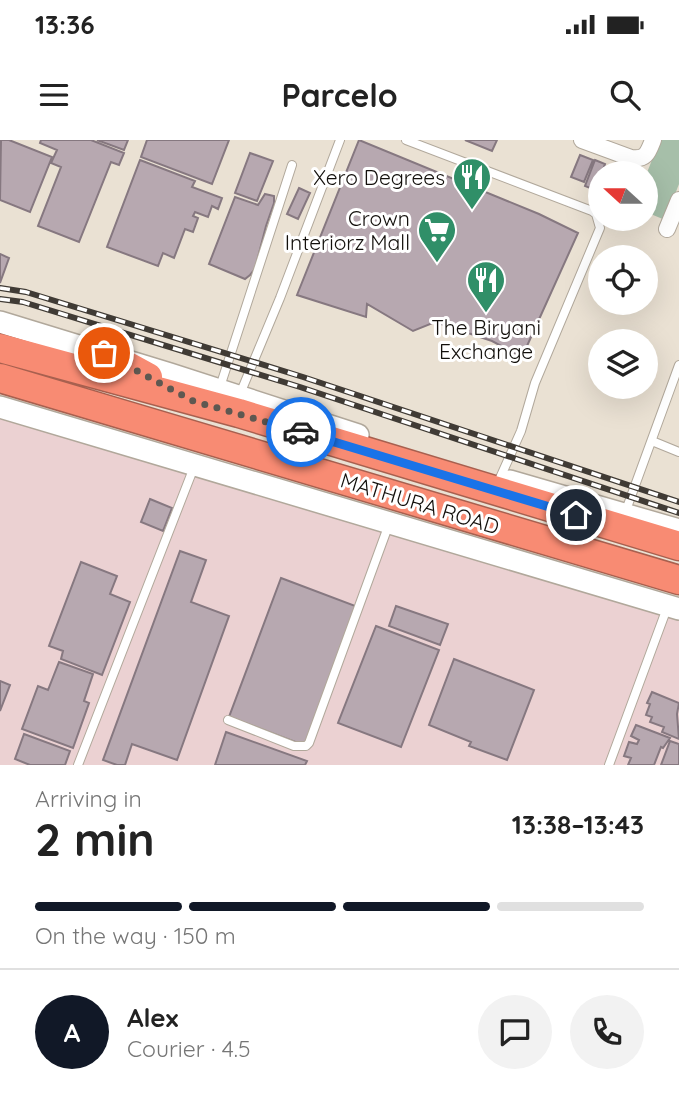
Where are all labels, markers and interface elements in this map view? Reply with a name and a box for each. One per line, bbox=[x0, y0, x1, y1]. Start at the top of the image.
text: 13:36 bbox=[35, 8, 95, 41]
text: Parcelo bbox=[281, 75, 398, 115]
icon: menu bbox=[35, 76, 73, 114]
icon: search bbox=[606, 76, 644, 114]
restaurant icon: Xero Degrees bbox=[451, 156, 493, 211]
north arrow bbox=[588, 161, 658, 231]
map controls bbox=[588, 161, 658, 399]
place label: Xero Degrees bbox=[313, 164, 445, 190]
place label: Crown Interiorz Mall bbox=[285, 205, 410, 255]
supermarket icon: Crown Interiorz Mall bbox=[416, 209, 458, 264]
button: locate bbox=[588, 245, 658, 315]
restaurant icon: The Biryani Exchange bbox=[465, 259, 507, 314]
place label: The Biryani Exchange bbox=[431, 314, 541, 364]
pin bbox=[74, 323, 134, 383]
button: layers bbox=[588, 329, 658, 399]
icon: bag bbox=[85, 334, 123, 372]
courier bbox=[266, 397, 336, 467]
icon: car bbox=[282, 413, 320, 451]
street label: MATHURA ROAD bbox=[337, 467, 503, 539]
pin bbox=[546, 485, 606, 545]
icon: home bbox=[557, 496, 595, 534]
text: Arriving in bbox=[35, 784, 142, 813]
text: 13:38–13:43 bbox=[512, 808, 644, 841]
text: 2 min bbox=[35, 810, 155, 868]
text: On the way · 150 m bbox=[35, 921, 236, 950]
button: chat bbox=[478, 995, 552, 1069]
button: phone bbox=[570, 995, 644, 1069]
text: Alex bbox=[127, 1001, 178, 1034]
text: A bbox=[64, 1016, 80, 1049]
text: Courier · 4.5 bbox=[127, 1034, 251, 1063]

